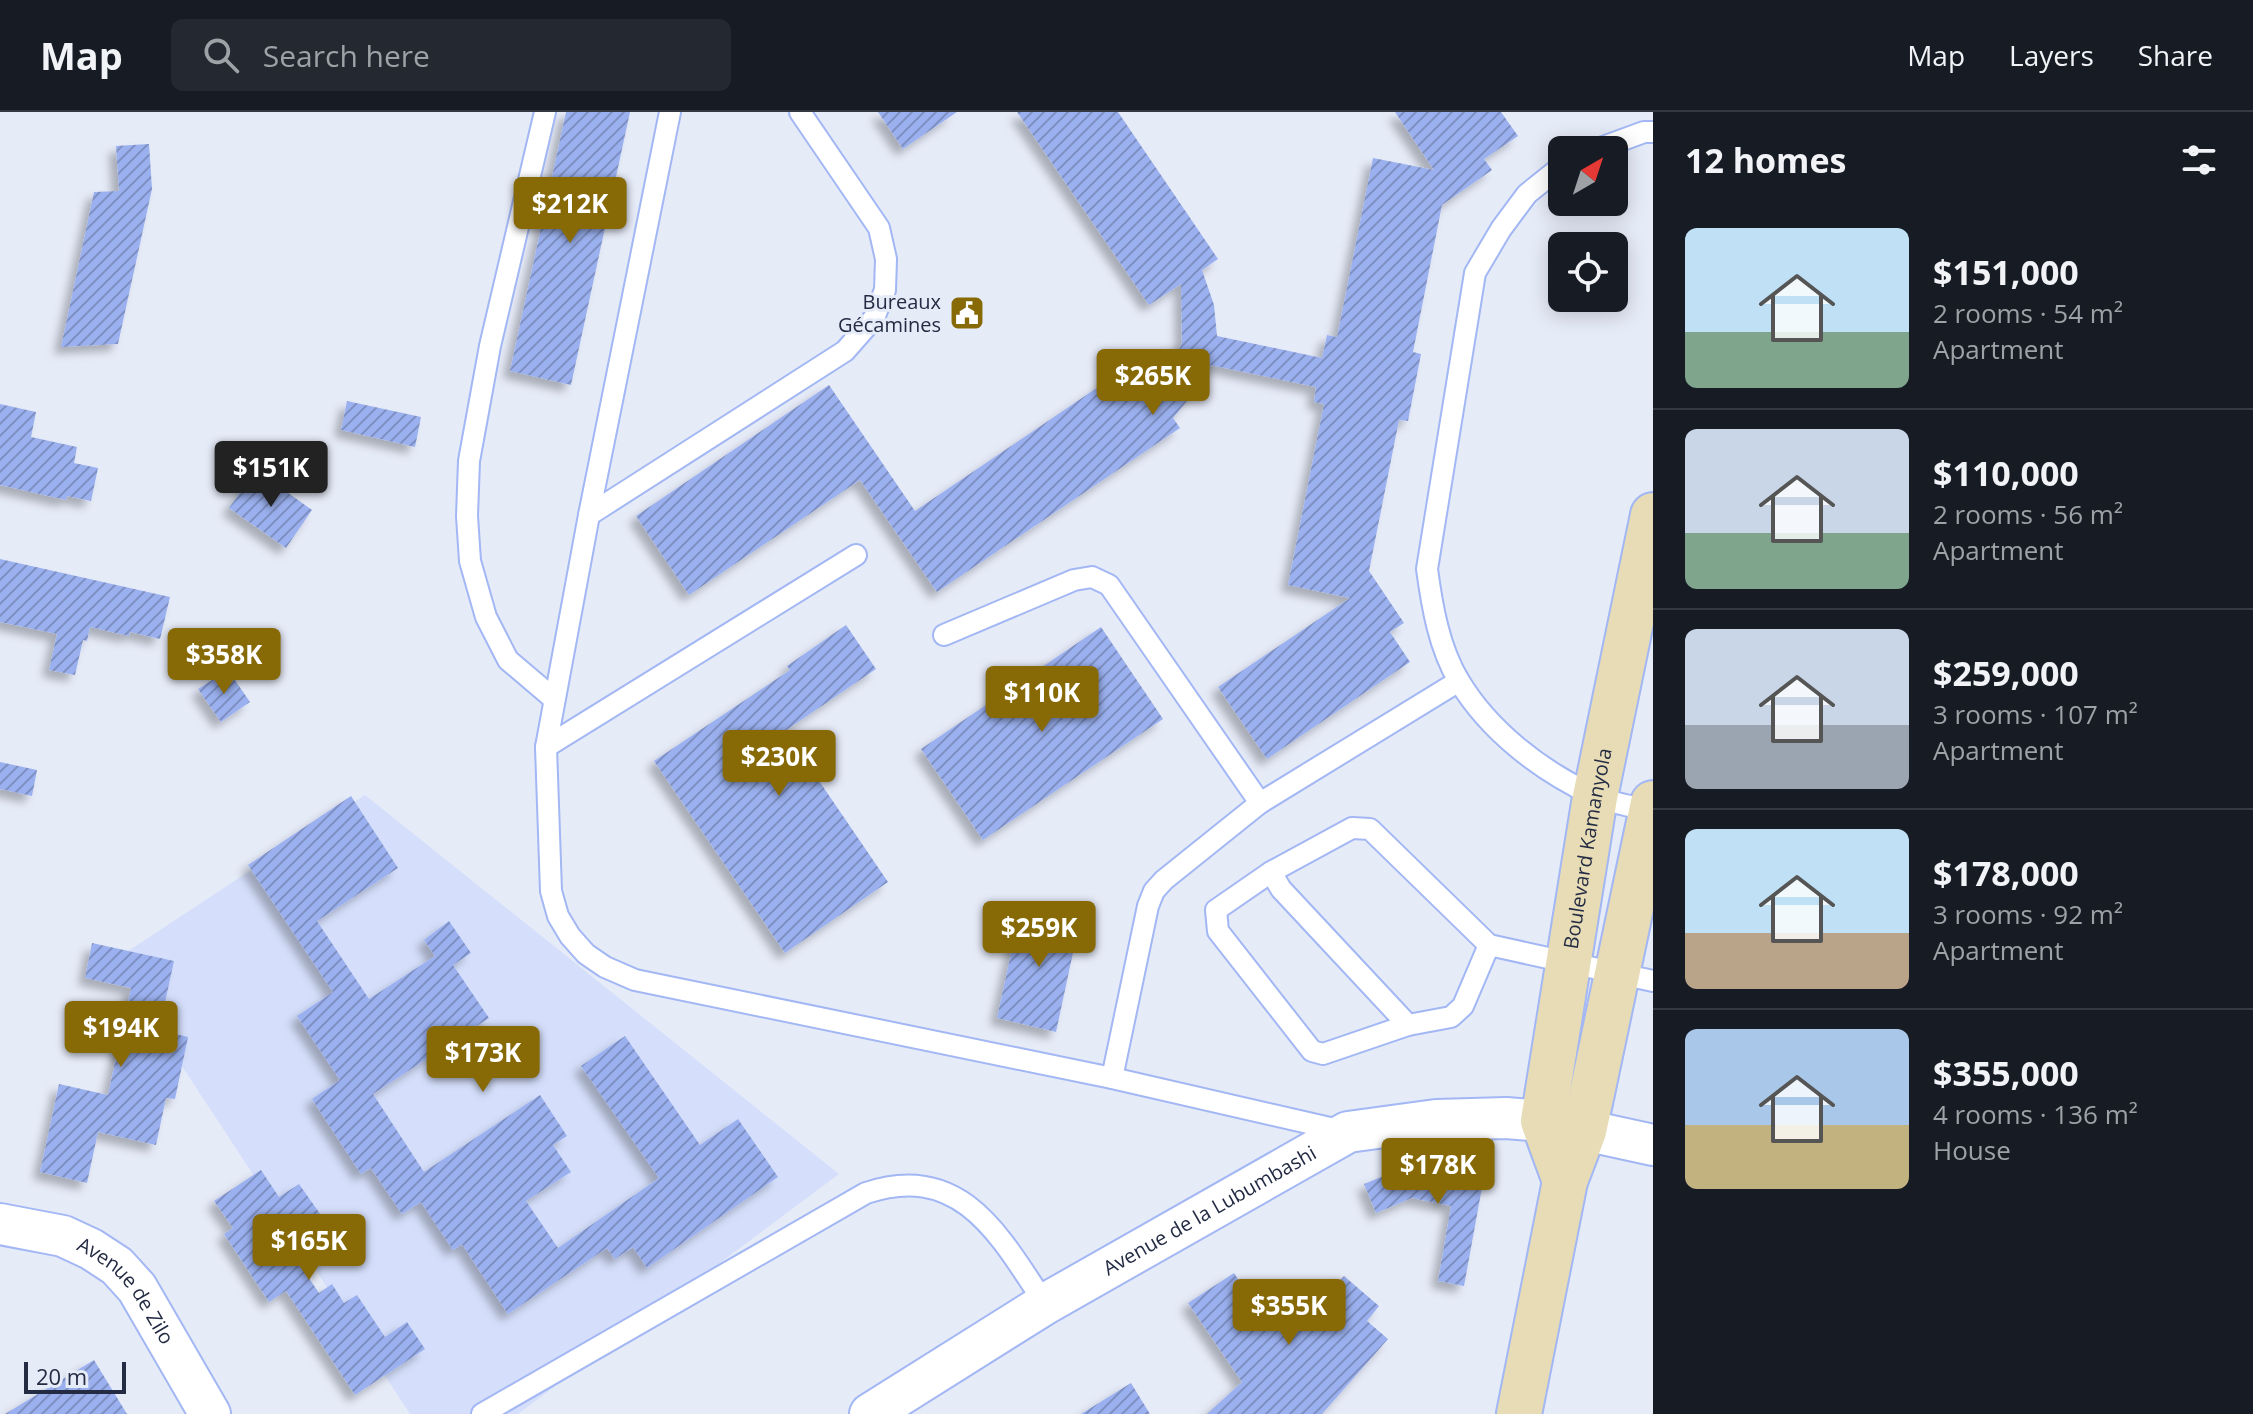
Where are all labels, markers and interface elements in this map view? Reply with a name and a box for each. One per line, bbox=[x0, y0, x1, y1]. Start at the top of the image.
search box bbox=[171, 19, 731, 91]
text: Map bbox=[40, 29, 123, 81]
icon: search bbox=[199, 33, 243, 77]
text: Search here bbox=[263, 35, 430, 76]
text: Map bbox=[1907, 36, 1965, 74]
text: Layers bbox=[2009, 36, 2094, 74]
text: Share bbox=[2138, 36, 2213, 74]
north arrow bbox=[1548, 136, 1628, 216]
map controls bbox=[1548, 136, 1628, 312]
text: 12 homes bbox=[1685, 137, 1846, 183]
icon: filters bbox=[2177, 138, 2221, 182]
pin: $212K bbox=[514, 177, 626, 245]
text: $212K bbox=[532, 185, 608, 221]
button: locate bbox=[1548, 232, 1628, 312]
text: $151,000 bbox=[1933, 249, 2079, 295]
icon: home bbox=[1749, 260, 1845, 356]
place label: Bureaux Gécamines bbox=[838, 288, 942, 338]
public building icon: Bureaux Gécamines bbox=[948, 294, 986, 332]
text: 2 rooms · 54 m² bbox=[1933, 295, 2123, 331]
text: Apartment bbox=[1933, 331, 2064, 367]
pin: $265K bbox=[1097, 349, 1209, 417]
text: $265K bbox=[1115, 357, 1191, 393]
pin: $151K bbox=[215, 441, 327, 509]
text: $151K bbox=[233, 449, 309, 485]
text: $110,000 bbox=[1933, 450, 2079, 496]
icon: home bbox=[1749, 461, 1845, 557]
text: 2 rooms · 56 m² bbox=[1933, 496, 2123, 532]
text: Apartment bbox=[1933, 532, 2064, 568]
pin: $358K bbox=[168, 628, 280, 696]
text: $358K bbox=[186, 636, 262, 672]
text: $259,000 bbox=[1933, 650, 2079, 696]
icon: home bbox=[1749, 661, 1845, 757]
pin: $110K bbox=[986, 666, 1098, 734]
text: $110K bbox=[1004, 674, 1080, 710]
text: 3 rooms · 107 m² bbox=[1933, 696, 2138, 732]
pin: $230K bbox=[723, 730, 835, 798]
text: Apartment bbox=[1933, 732, 2064, 768]
text: $230K bbox=[741, 738, 817, 774]
street label: Boulevard Kamanyola bbox=[1557, 745, 1618, 951]
text: $178,000 bbox=[1933, 850, 2079, 896]
icon: home bbox=[1749, 861, 1845, 957]
text: 3 rooms · 92 m² bbox=[1933, 896, 2123, 932]
pin: $259K bbox=[983, 901, 1095, 969]
text: $259K bbox=[1001, 909, 1077, 945]
text: Apartment bbox=[1933, 932, 2064, 968]
pin: $194K bbox=[65, 1001, 177, 1069]
text: $194K bbox=[83, 1009, 159, 1045]
pin: $173K bbox=[427, 1026, 539, 1094]
text: $173K bbox=[445, 1034, 521, 1070]
text: $355,000 bbox=[1933, 1050, 2079, 1096]
icon: home bbox=[1749, 1061, 1845, 1157]
text: 4 rooms · 136 m² bbox=[1933, 1096, 2138, 1132]
text: House bbox=[1933, 1132, 2011, 1168]
pin: $178K bbox=[1382, 1138, 1494, 1206]
street label: Avenue de la Lubumbashi bbox=[1098, 1139, 1321, 1281]
text: $178K bbox=[1400, 1146, 1476, 1182]
pin: $165K bbox=[253, 1214, 365, 1282]
text: $165K bbox=[271, 1222, 347, 1258]
street label: Avenue de Zilo bbox=[73, 1231, 181, 1349]
pin: $355K bbox=[1233, 1279, 1345, 1347]
text: $355K bbox=[1251, 1287, 1327, 1323]
scale bar bbox=[24, 1358, 126, 1394]
text: 20 m bbox=[36, 1361, 87, 1391]

